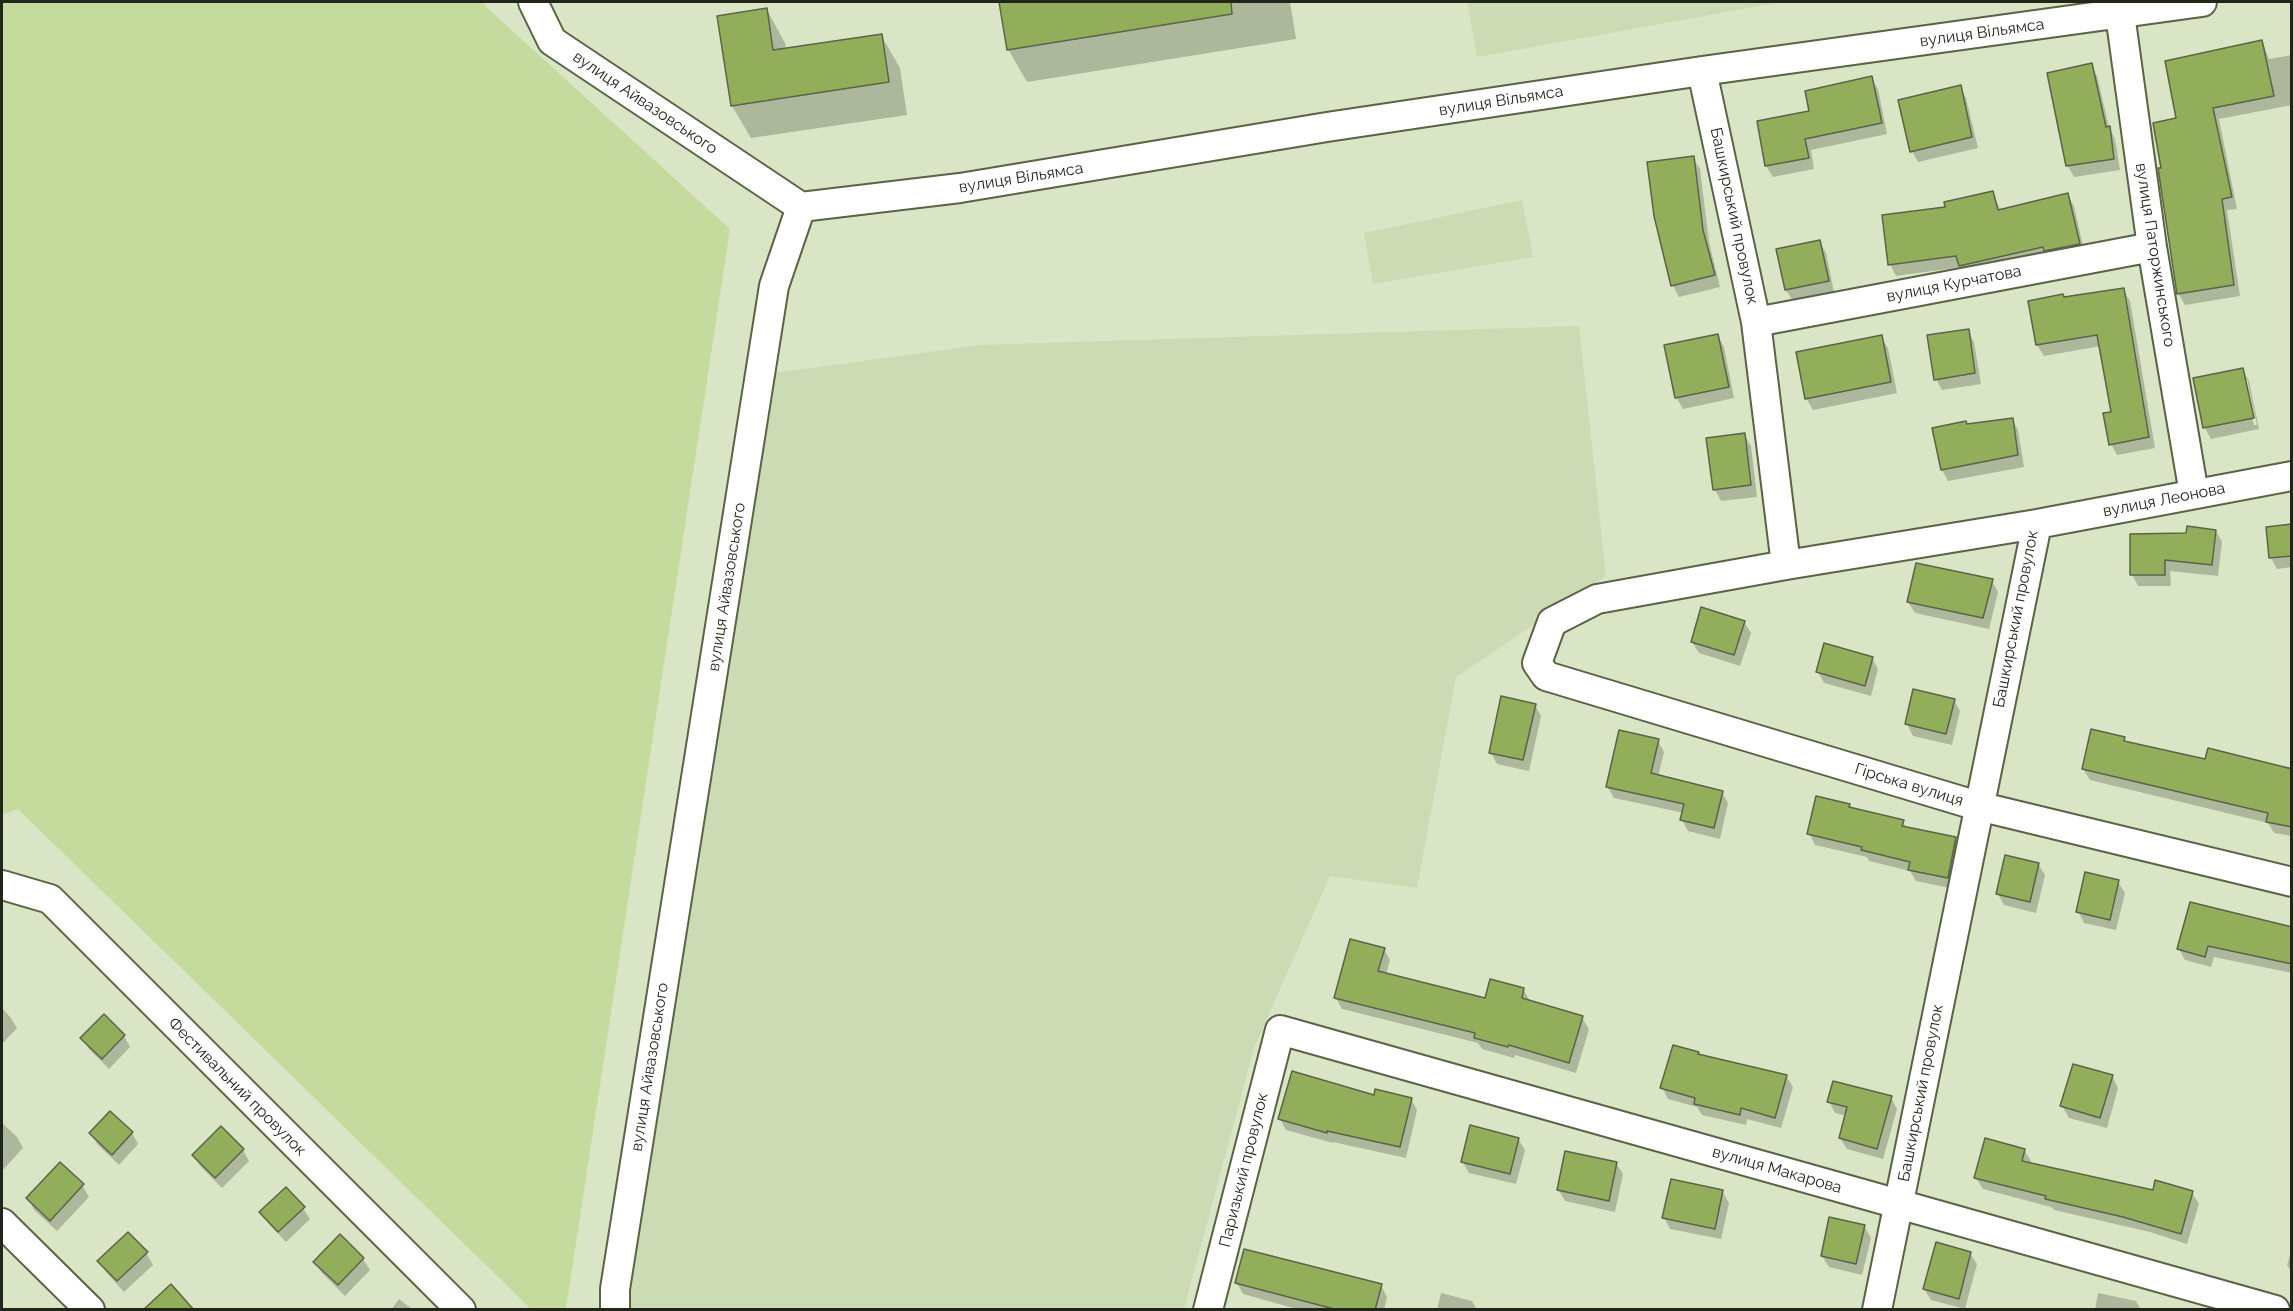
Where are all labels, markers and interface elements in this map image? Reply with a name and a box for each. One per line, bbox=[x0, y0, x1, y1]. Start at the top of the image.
street label: вулиця Вільямса bbox=[1919, 15, 2045, 51]
street label: вулиця Айвазовського bbox=[569, 47, 721, 159]
street label: вулиця Вільямса bbox=[1438, 82, 1564, 120]
street label: Башкирський провулок bbox=[1706, 126, 1762, 306]
street label: вулиця Вільямса bbox=[958, 159, 1084, 197]
street label: вулиця Паторжинського bbox=[2131, 162, 2179, 348]
street label: вулиця Курчатова bbox=[1885, 262, 2023, 306]
street label: вулиця Леонова bbox=[2101, 479, 2227, 521]
street label: вулиця Айвазовського bbox=[704, 501, 750, 673]
street label: Башкирський провулок bbox=[1989, 529, 2043, 709]
street label: Гірська вулиця bbox=[1852, 759, 1966, 811]
street label: вулиця Айвазовського bbox=[627, 981, 673, 1153]
street label: Башкирський провулок bbox=[1894, 1003, 1948, 1183]
street label: Фестивальний провулок bbox=[164, 1014, 310, 1160]
street label: Паризький провулок bbox=[1215, 1091, 1273, 1249]
street label: вулиця Макарова bbox=[1710, 1142, 1844, 1198]

